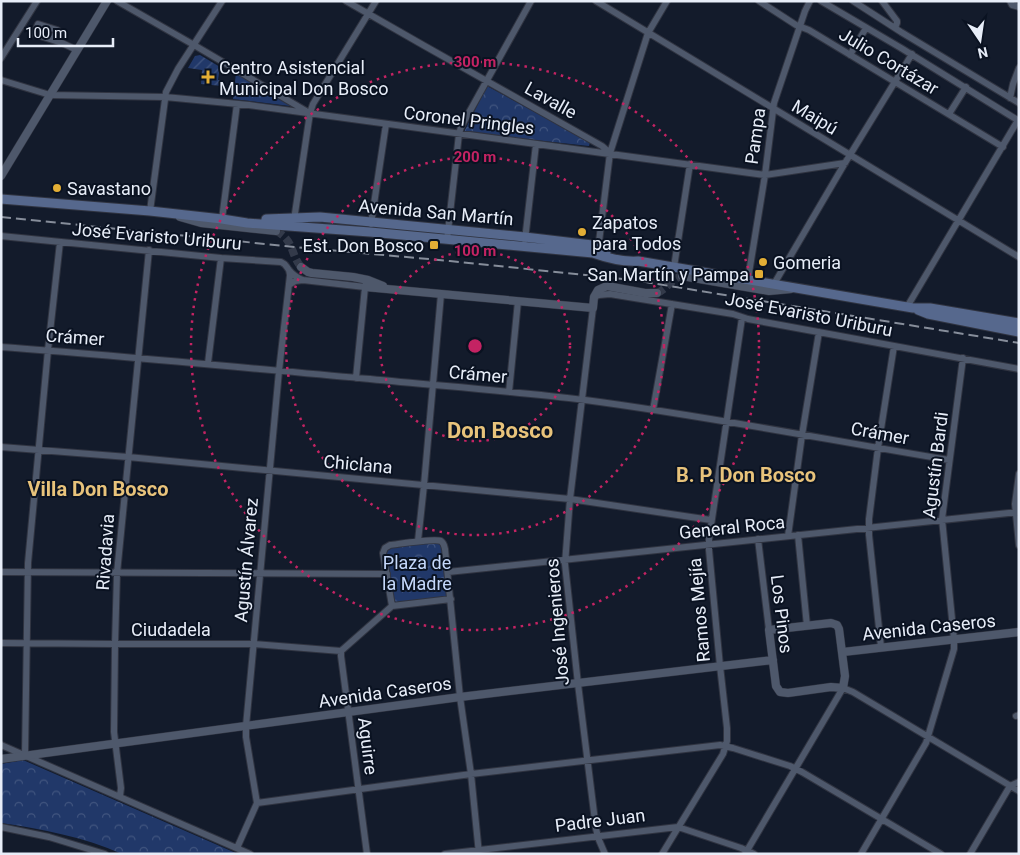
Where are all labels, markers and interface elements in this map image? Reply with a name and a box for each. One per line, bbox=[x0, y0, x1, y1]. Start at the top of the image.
scale bar bbox=[18, 15, 112, 47]
north arrow bbox=[955, 15, 1005, 65]
street label: Julio Cortázar bbox=[835, 23, 943, 99]
text: 100 m bbox=[25, 24, 67, 42]
text: N bbox=[976, 44, 990, 62]
text: 300 m bbox=[454, 53, 496, 71]
place label: Centro Asistencial Municipal Don Bosco bbox=[219, 57, 388, 99]
marker: Centro Asistencial Municipal Don Bosco bbox=[201, 70, 215, 84]
street label: Lavalle bbox=[521, 77, 581, 123]
street label: Maipú bbox=[788, 95, 842, 139]
street label: Coronel Pringles bbox=[402, 102, 536, 138]
street label: Pampa bbox=[741, 106, 769, 166]
text: 200 m bbox=[454, 148, 496, 166]
place label: Savastano bbox=[67, 178, 151, 199]
marker: Savastano bbox=[51, 182, 63, 194]
street label: Avenida San Martín bbox=[358, 195, 514, 229]
place label: Zapatos para Todos bbox=[592, 212, 681, 254]
street label: José Evaristo Uriburu bbox=[71, 218, 243, 254]
marker: Zapatos para Todos bbox=[576, 226, 588, 238]
place label: Est. Don Bosco bbox=[302, 235, 424, 256]
marker: Est. Don Bosco bbox=[428, 239, 440, 251]
text: 100 m bbox=[454, 242, 496, 260]
place label: Gomeria bbox=[773, 252, 841, 273]
marker: Gomeria bbox=[757, 256, 769, 268]
place label: San Martín y Pampa bbox=[588, 264, 749, 285]
marker: San Martín y Pampa bbox=[753, 268, 765, 280]
street label: José Evaristo Uriburu bbox=[723, 287, 895, 341]
street label: Crámer bbox=[45, 324, 105, 350]
centre of rings bbox=[466, 337, 484, 355]
street label: Crámer bbox=[448, 361, 508, 387]
street label: Agustín Bardi bbox=[918, 410, 952, 520]
district label: Don Bosco bbox=[447, 418, 553, 443]
street label: Crámer bbox=[849, 418, 911, 448]
street label: Chiclana bbox=[323, 451, 393, 477]
district label: B. P. Don Bosco bbox=[676, 463, 816, 487]
district label: Villa Don Bosco bbox=[27, 477, 169, 501]
street label: Agustín Álvarez bbox=[230, 497, 262, 623]
street label: General Roca bbox=[678, 511, 786, 543]
street label: Rivadavia bbox=[92, 513, 118, 591]
park label: Plaza de la Madre bbox=[382, 552, 452, 594]
street label: Ramos Mejía bbox=[684, 557, 714, 663]
street label: José Ingenieros bbox=[541, 558, 573, 686]
street label: Los Pinos bbox=[767, 574, 797, 654]
street label: Avenida Caseros bbox=[861, 610, 997, 644]
street label: Ciudadela bbox=[131, 619, 211, 640]
street label: Avenida Caseros bbox=[317, 672, 453, 712]
street label: Aguirre bbox=[354, 716, 382, 776]
street label: Padre Juan bbox=[554, 804, 646, 836]

